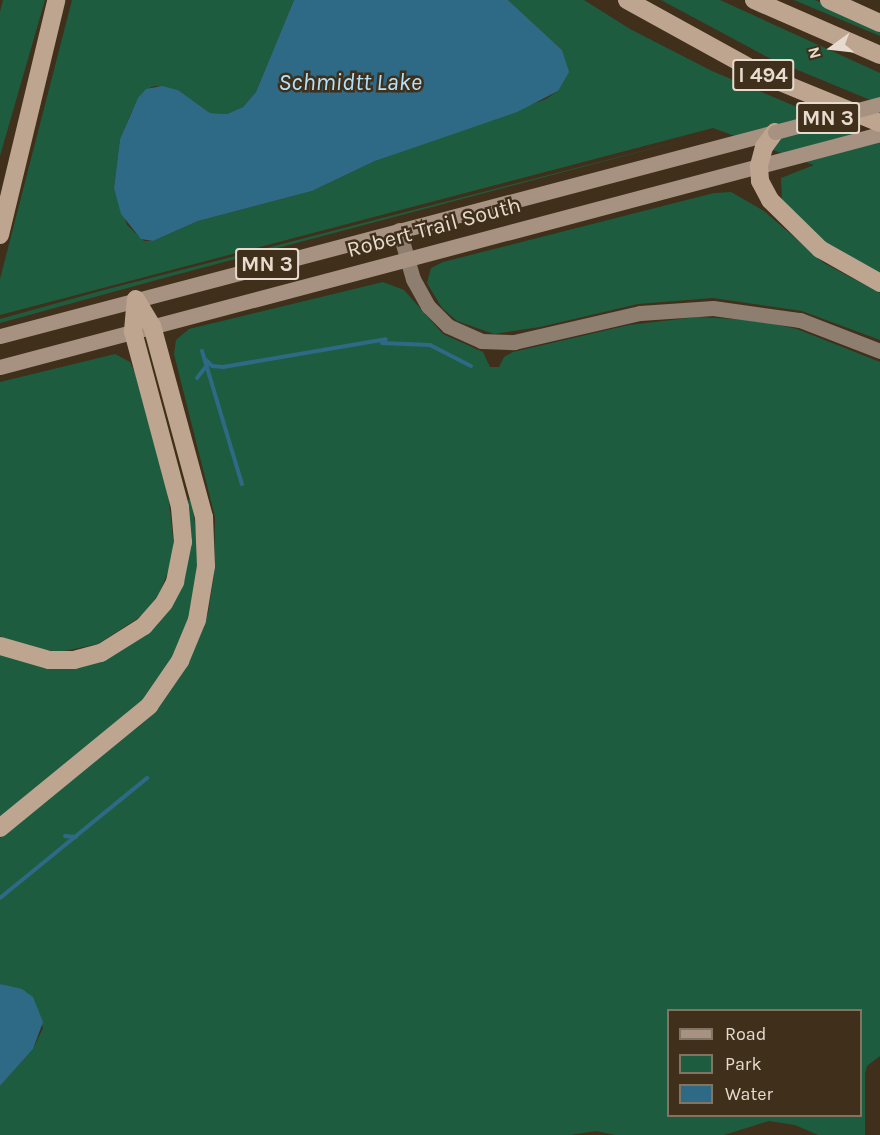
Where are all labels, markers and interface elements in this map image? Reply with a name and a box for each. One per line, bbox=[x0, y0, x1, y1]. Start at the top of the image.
north arrow bbox=[802, 18, 862, 78]
text: N bbox=[803, 45, 825, 61]
road number: I 494 bbox=[732, 57, 795, 93]
water label: Schmidtt Lake bbox=[278, 69, 422, 97]
road number: MN 3 bbox=[795, 100, 861, 136]
street label: Robert Trail South bbox=[344, 192, 524, 264]
road number: MN 3 bbox=[234, 246, 300, 282]
legend bbox=[667, 1009, 862, 1117]
text: Road bbox=[725, 1023, 766, 1045]
text: Park bbox=[725, 1053, 762, 1075]
text: Water bbox=[725, 1083, 773, 1105]

